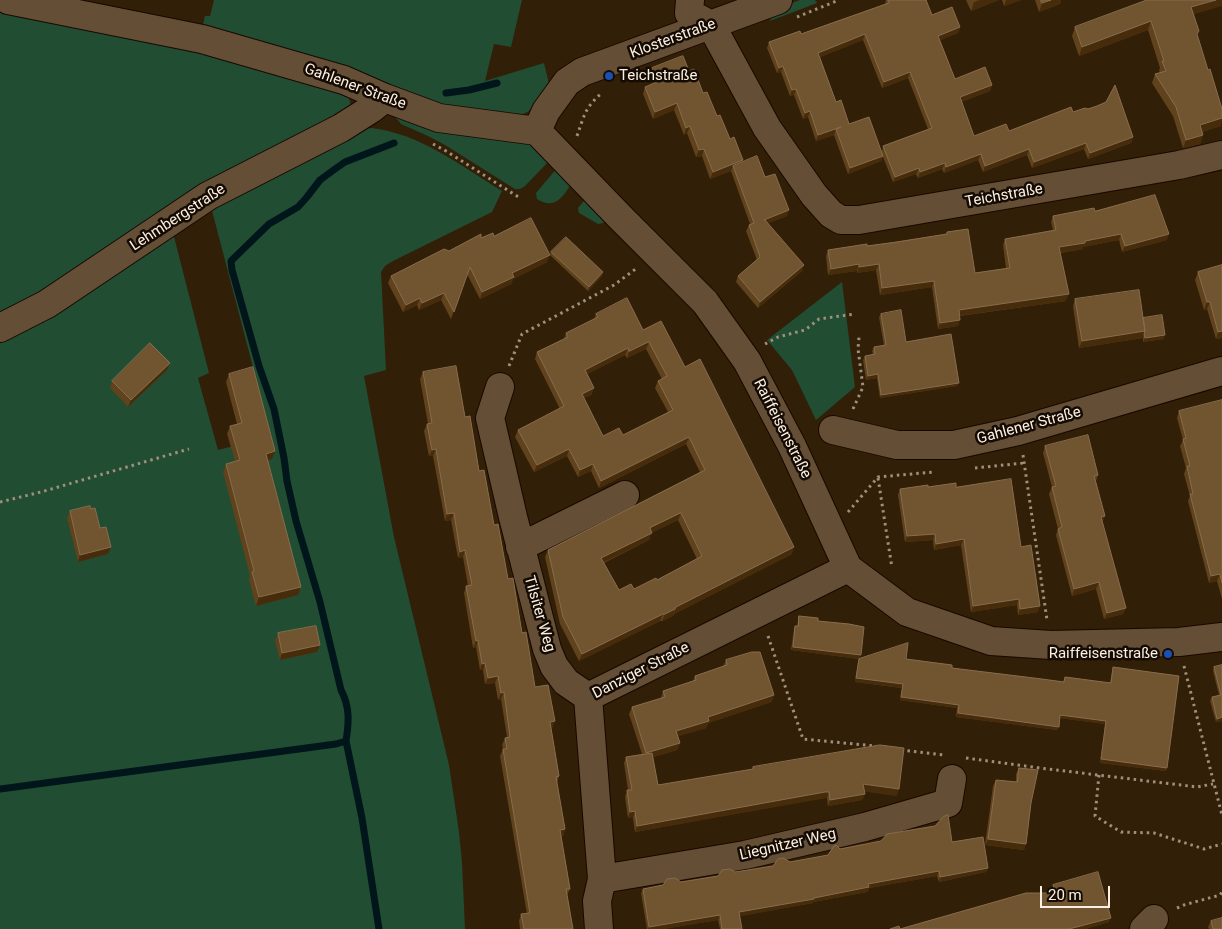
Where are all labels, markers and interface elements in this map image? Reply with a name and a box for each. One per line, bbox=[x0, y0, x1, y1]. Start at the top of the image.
street label: Klosterstraße bbox=[628, 15, 718, 63]
street label: Gahlener Straße bbox=[302, 60, 408, 114]
place label: Teichstraße bbox=[619, 67, 697, 85]
marker: Teichstraße bbox=[603, 70, 615, 82]
street label: Teichstraße bbox=[964, 180, 1044, 212]
street label: Lehmbergstraße bbox=[127, 181, 229, 255]
street label: Raiffeisenstraße bbox=[749, 376, 815, 482]
street label: Gahlener Straße bbox=[975, 403, 1083, 449]
street label: Tilsiter Weg bbox=[519, 574, 559, 654]
street label: Danziger Straße bbox=[590, 639, 692, 703]
place label: Raiffeisenstraße bbox=[1049, 645, 1158, 663]
marker: Raiffeisenstraße bbox=[1162, 648, 1174, 660]
street label: Liegnitzer Weg bbox=[738, 825, 838, 865]
scale bar bbox=[1042, 876, 1112, 908]
text: 20 m bbox=[1048, 886, 1082, 904]

